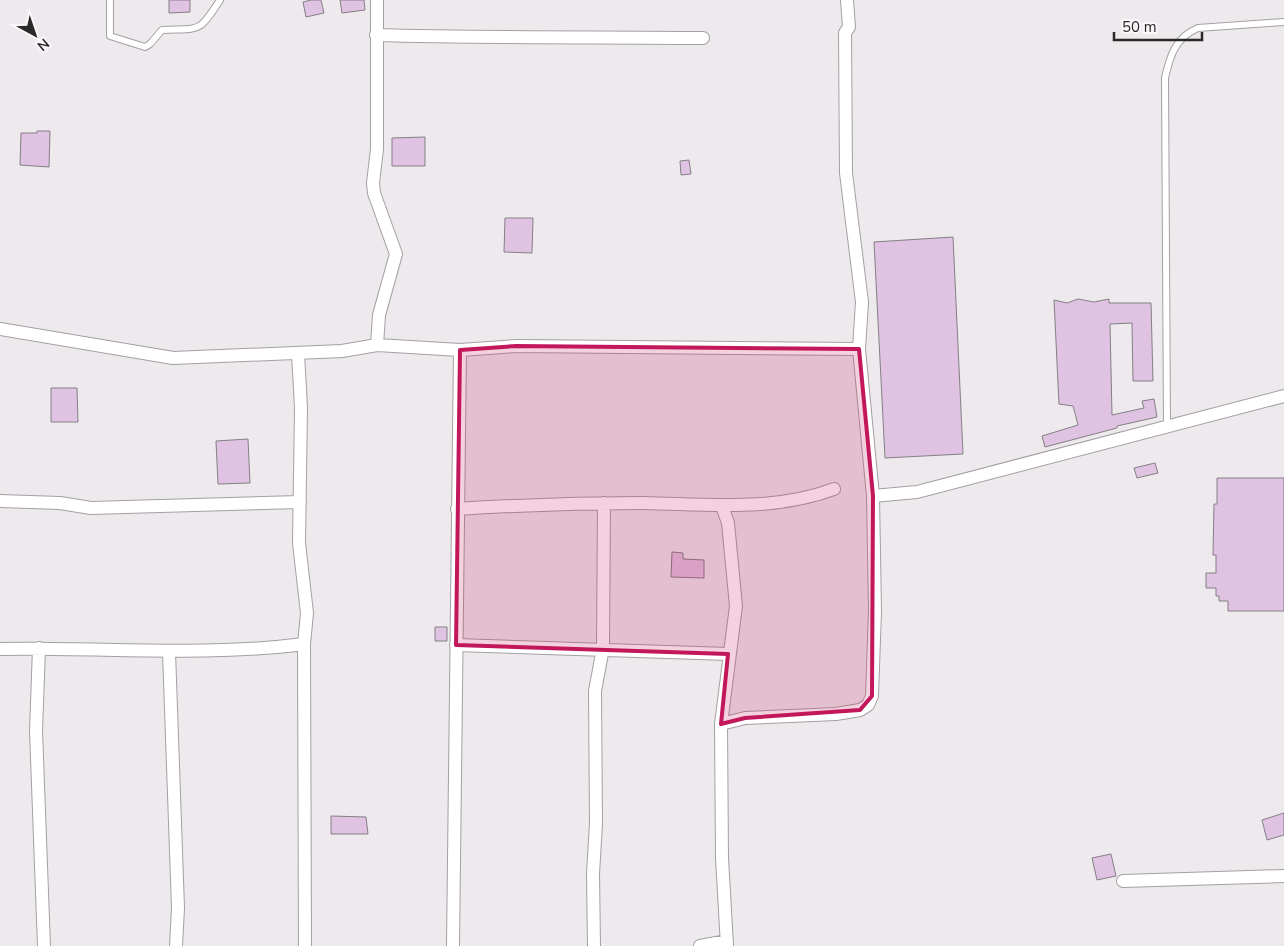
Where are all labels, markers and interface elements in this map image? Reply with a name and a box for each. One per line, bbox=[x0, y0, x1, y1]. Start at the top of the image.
north arrow bbox=[10, 10, 60, 60]
scale bar bbox=[1114, 10, 1202, 42]
text: 50 m bbox=[1122, 17, 1157, 37]
text: N bbox=[33, 34, 53, 55]

